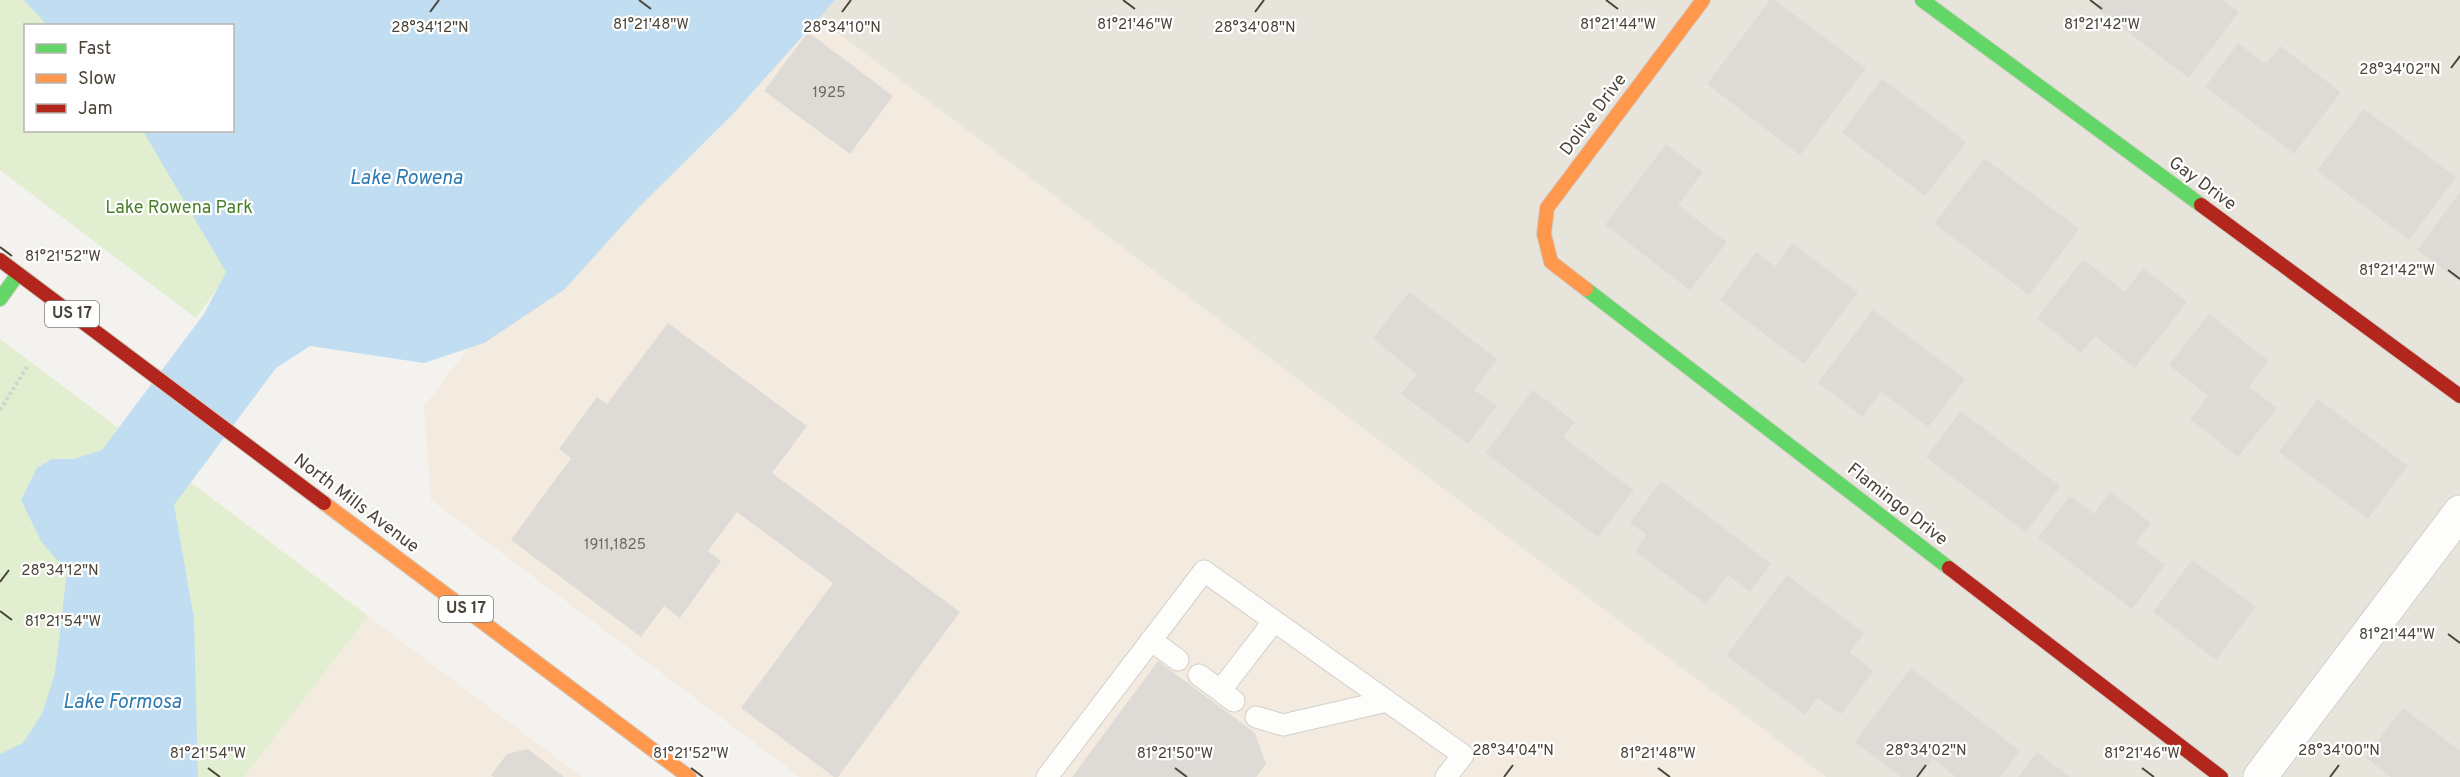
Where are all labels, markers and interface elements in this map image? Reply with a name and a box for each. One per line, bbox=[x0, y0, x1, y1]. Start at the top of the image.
text: 81°21'48"W bbox=[613, 16, 689, 35]
text: 81°21'46"W bbox=[1097, 16, 1173, 35]
text: 81°21'44"W bbox=[1580, 16, 1656, 35]
text: 81°21'42"W bbox=[2064, 16, 2140, 35]
text: 28°34'12"N bbox=[391, 19, 469, 38]
text: 28°34'10"N bbox=[803, 19, 881, 38]
text: 28°34'08"N bbox=[1214, 19, 1296, 38]
legend bbox=[24, 24, 234, 132]
text: Fast bbox=[78, 38, 111, 61]
text: 28°34'02"N bbox=[2359, 61, 2441, 80]
text: Slow bbox=[78, 68, 116, 91]
street label: Dolive Drive bbox=[1556, 69, 1632, 161]
house number: 1925 bbox=[812, 84, 846, 103]
text: Jam bbox=[78, 98, 113, 121]
street label: Gay Drive bbox=[2164, 152, 2240, 216]
water label: Lake Rowena bbox=[349, 166, 463, 192]
park label: Lake Rowena Park bbox=[105, 197, 253, 220]
text: 81°21'52"W bbox=[25, 248, 101, 267]
text: 81°21'42"W bbox=[2359, 262, 2435, 281]
road number: US 17 bbox=[45, 301, 99, 327]
street label: North Mills Avenue bbox=[289, 449, 423, 559]
street label: Flamingo Drive bbox=[1842, 458, 1952, 552]
house number: 1911,1825 bbox=[584, 536, 646, 555]
text: 28°34'12"N bbox=[21, 562, 99, 581]
road number: US 17 bbox=[439, 596, 493, 622]
text: 81°21'54"W bbox=[25, 613, 101, 632]
text: 81°21'44"W bbox=[2359, 626, 2435, 645]
water label: Lake Formosa bbox=[63, 690, 182, 716]
text: 28°34'04"N bbox=[1472, 742, 1554, 761]
text: 28°34'02"N bbox=[1885, 742, 1967, 761]
text: 28°34'00"N bbox=[2298, 742, 2380, 761]
text: 81°21'54"W bbox=[170, 745, 246, 764]
text: 81°21'52"W bbox=[653, 745, 729, 764]
text: 81°21'50"W bbox=[1137, 745, 1213, 764]
text: 81°21'48"W bbox=[1620, 745, 1696, 764]
text: 81°21'46"W bbox=[2104, 745, 2180, 764]

